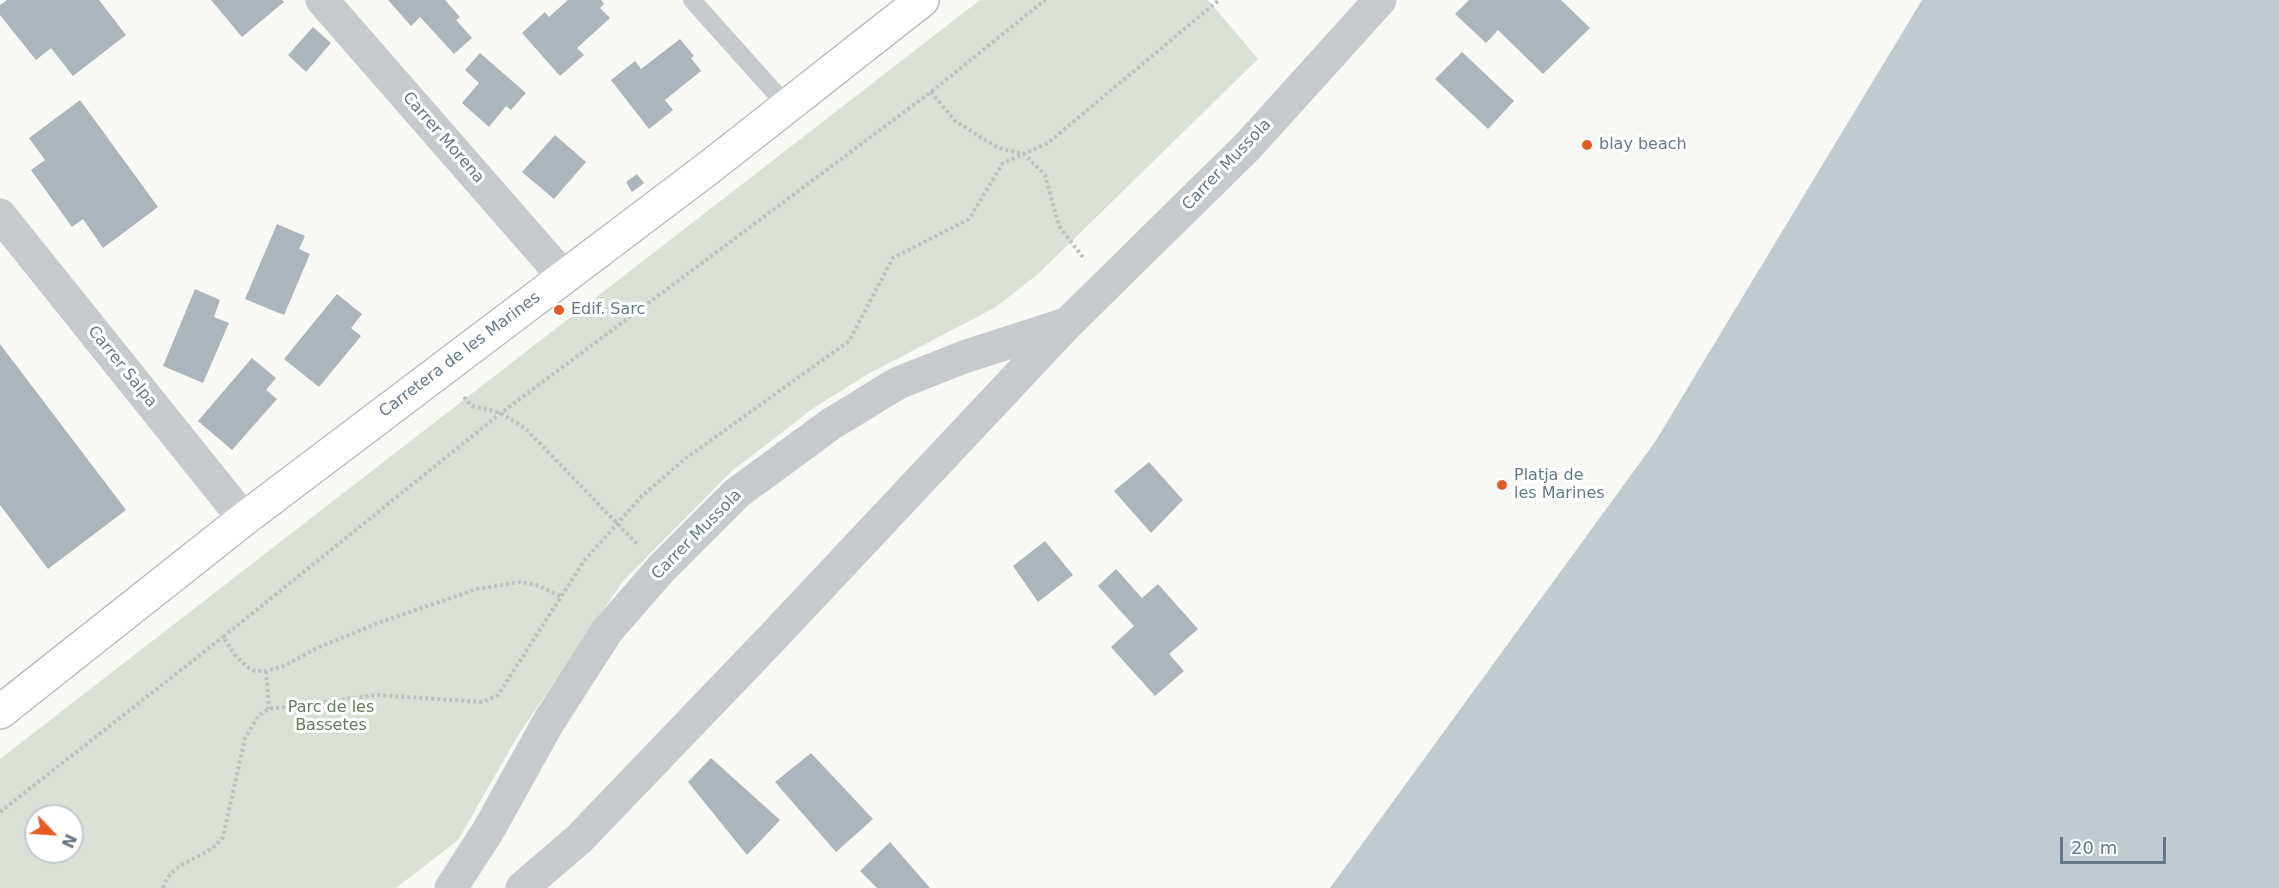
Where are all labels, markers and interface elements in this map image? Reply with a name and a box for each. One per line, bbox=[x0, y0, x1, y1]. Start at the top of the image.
street label: Carrer Morena bbox=[398, 88, 488, 188]
street label: Carrer Mussola bbox=[1179, 115, 1275, 215]
place label: blay beach bbox=[1599, 135, 1687, 155]
marker: blay beach bbox=[1580, 138, 1594, 152]
street label: Carretera de les Marines bbox=[376, 288, 544, 422]
place label: Edif. Sarc bbox=[571, 300, 645, 320]
marker: Edif. Sarc bbox=[552, 303, 566, 317]
street label: Carrer Salpa bbox=[83, 322, 161, 412]
place label: Platja de les Marines bbox=[1514, 466, 1605, 504]
marker: Platja de les Marines bbox=[1495, 478, 1509, 492]
street label: Carrer Mussola bbox=[648, 486, 746, 584]
park label: Parc de les Bassetes bbox=[288, 698, 374, 736]
north arrow bbox=[24, 804, 84, 864]
scale bar bbox=[2063, 825, 2170, 863]
text: N bbox=[58, 831, 80, 851]
text: 20 m bbox=[2071, 837, 2117, 858]

